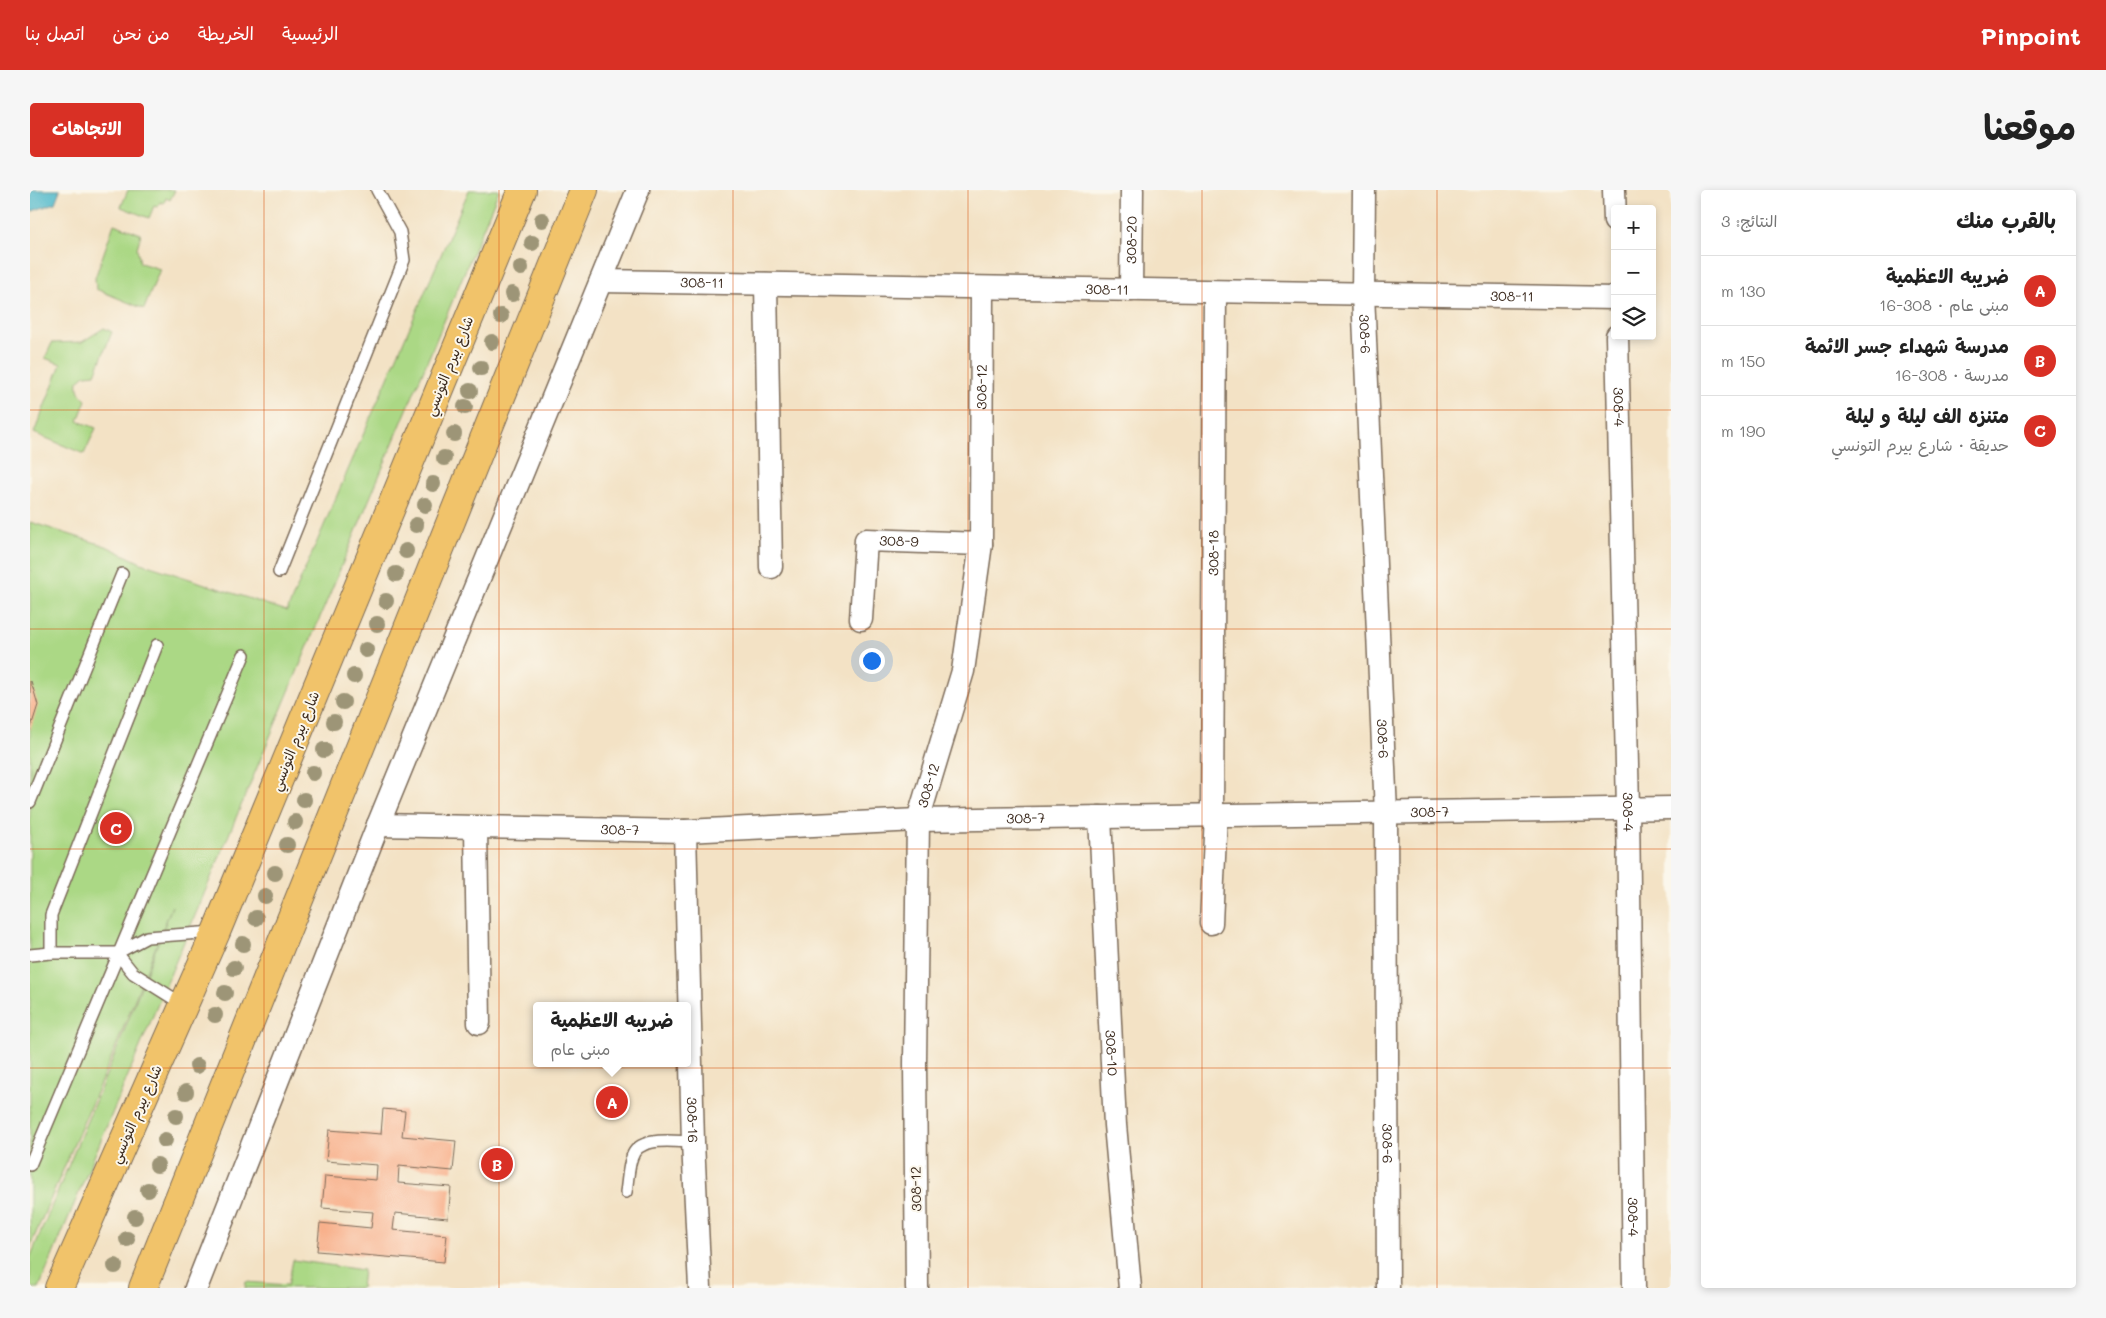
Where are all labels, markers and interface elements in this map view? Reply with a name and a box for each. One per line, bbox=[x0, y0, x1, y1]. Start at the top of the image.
text: Pinpoint bbox=[1980, 20, 2081, 51]
text: اتصل بنا bbox=[25, 21, 85, 45]
text: من نحن bbox=[113, 21, 170, 45]
text: الخريطة bbox=[198, 21, 254, 45]
text: الرئيسية bbox=[282, 21, 338, 45]
button: الاتجاهات bbox=[30, 103, 144, 157]
text: موقعنا bbox=[1983, 103, 2076, 149]
map controls bbox=[1611, 205, 1656, 340]
button: + bbox=[1611, 205, 1656, 250]
text: بالقرب منك bbox=[1956, 206, 2056, 233]
text: النتائج: 3 bbox=[1721, 210, 1777, 231]
street label: 308-20 bbox=[1121, 216, 1141, 264]
button: − bbox=[1611, 250, 1656, 295]
text: ضريبه الاعظمية bbox=[1886, 263, 2009, 288]
street label: 308-11 bbox=[680, 272, 724, 292]
street label: 308-11 bbox=[1085, 279, 1129, 299]
text: 130 m bbox=[1721, 280, 1765, 301]
text: A bbox=[2034, 280, 2046, 301]
street label: 308-11 bbox=[1490, 286, 1534, 306]
text: مبنى عام · 308-16 bbox=[1879, 294, 2009, 315]
button: layers bbox=[1611, 295, 1656, 340]
street label: شارع بيرم التونسي bbox=[420, 313, 481, 420]
street label: 308-6 bbox=[1355, 314, 1376, 354]
text: مدرسة شهداء جسر الائمة bbox=[1805, 333, 2009, 358]
text: 150 m bbox=[1721, 350, 1765, 371]
text: B bbox=[2035, 350, 2045, 371]
street label: 308-12 bbox=[972, 364, 991, 410]
text: مدرسة · 308-16 bbox=[1895, 364, 2009, 385]
street label: 308-4 bbox=[1609, 387, 1629, 428]
text: متنزه الف ليلة و ليلة bbox=[1846, 403, 2009, 428]
text: 190 m bbox=[1721, 420, 1765, 441]
text: C bbox=[2034, 420, 2046, 441]
text: حديقة · شارع بيرم التونسي bbox=[1831, 434, 2009, 455]
street label: 308-9 bbox=[879, 530, 919, 551]
street label: 308-18 bbox=[1203, 530, 1223, 576]
your location bbox=[859, 648, 885, 674]
street label: شارع بيرم التونسي bbox=[266, 688, 327, 795]
street label: 308-6 bbox=[1373, 718, 1394, 759]
street label: 308-12 bbox=[912, 761, 944, 810]
street label: 308-4 bbox=[1619, 792, 1638, 833]
street label: 308-7 bbox=[1410, 802, 1449, 821]
street label: 308-7 bbox=[1006, 808, 1046, 828]
pin: C bbox=[100, 809, 132, 847]
street label: 308-7 bbox=[600, 819, 640, 839]
popup bbox=[533, 1002, 691, 1067]
text: ضريبه الاعظمية bbox=[550, 1007, 674, 1032]
street label: 308-10 bbox=[1101, 1029, 1123, 1077]
text: مبنى عام bbox=[550, 1038, 610, 1059]
street label: شارع بيرم التونسي bbox=[105, 1061, 169, 1168]
pin: A bbox=[596, 1083, 628, 1121]
street label: 308-16 bbox=[683, 1097, 703, 1143]
street label: 308-6 bbox=[1378, 1124, 1397, 1163]
pin: B bbox=[481, 1145, 513, 1183]
street label: 308-12 bbox=[906, 1166, 925, 1212]
street label: 308-4 bbox=[1624, 1197, 1643, 1237]

